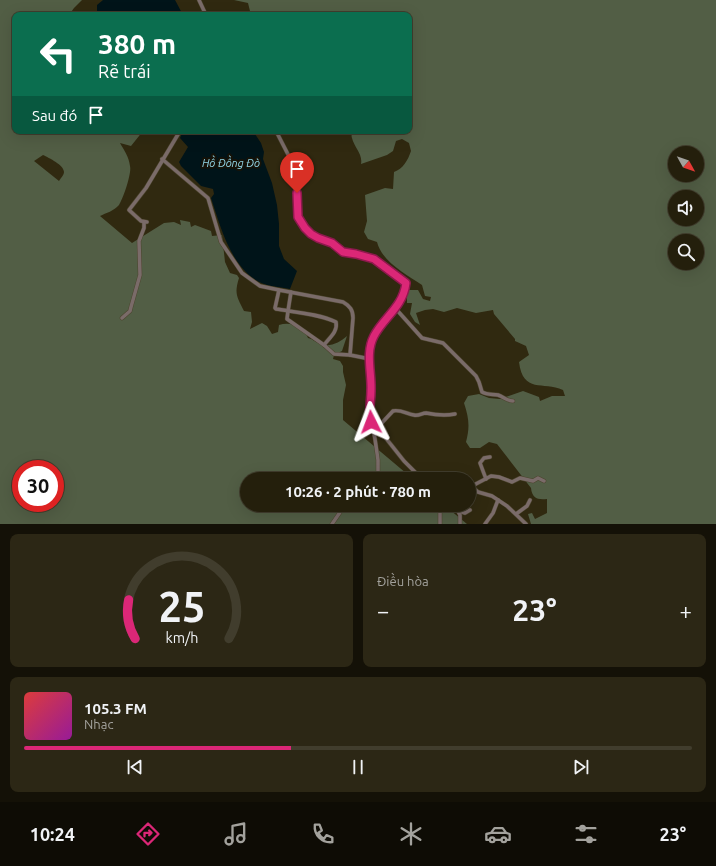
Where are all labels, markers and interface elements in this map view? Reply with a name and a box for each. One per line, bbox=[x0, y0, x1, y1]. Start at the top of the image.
icon: left bbox=[32, 28, 84, 80]
text: 380 m bbox=[98, 28, 176, 59]
text: Rẽ trái bbox=[98, 61, 151, 81]
icon: arrive bbox=[85, 104, 107, 126]
text: Sau đó bbox=[32, 107, 77, 124]
north arrow bbox=[668, 146, 704, 182]
map controls bbox=[668, 146, 704, 270]
pin bbox=[280, 152, 314, 193]
water label: Hồ Đồng Đò bbox=[202, 155, 260, 169]
icon: arrive bbox=[286, 158, 308, 180]
button: sound bbox=[668, 190, 704, 226]
button: search bbox=[668, 234, 704, 270]
position arrow bbox=[350, 401, 392, 443]
speed limit sign: 30 bbox=[12, 460, 64, 512]
text: 10:26 · 2 phút · 780 m bbox=[285, 483, 431, 500]
text: Điều hòa bbox=[377, 574, 429, 588]
text: 25 bbox=[158, 582, 205, 629]
text: 23° bbox=[512, 593, 557, 627]
text: − bbox=[377, 598, 389, 623]
text: + bbox=[680, 598, 692, 623]
text: km/h bbox=[165, 629, 198, 645]
text: 105.3 FM bbox=[84, 700, 147, 717]
text: Nhạc bbox=[84, 717, 113, 731]
icon: previous bbox=[124, 756, 146, 778]
icon: pause bbox=[347, 756, 369, 778]
icon: next bbox=[570, 756, 592, 778]
icon: directions bbox=[134, 820, 162, 848]
icon: music bbox=[222, 820, 250, 848]
icon: phone bbox=[309, 820, 337, 848]
icon: climate bbox=[397, 820, 425, 848]
icon: car bbox=[484, 820, 512, 848]
icon: filters bbox=[572, 820, 600, 848]
text: 10:24 bbox=[30, 824, 75, 844]
text: 23° bbox=[660, 824, 686, 844]

